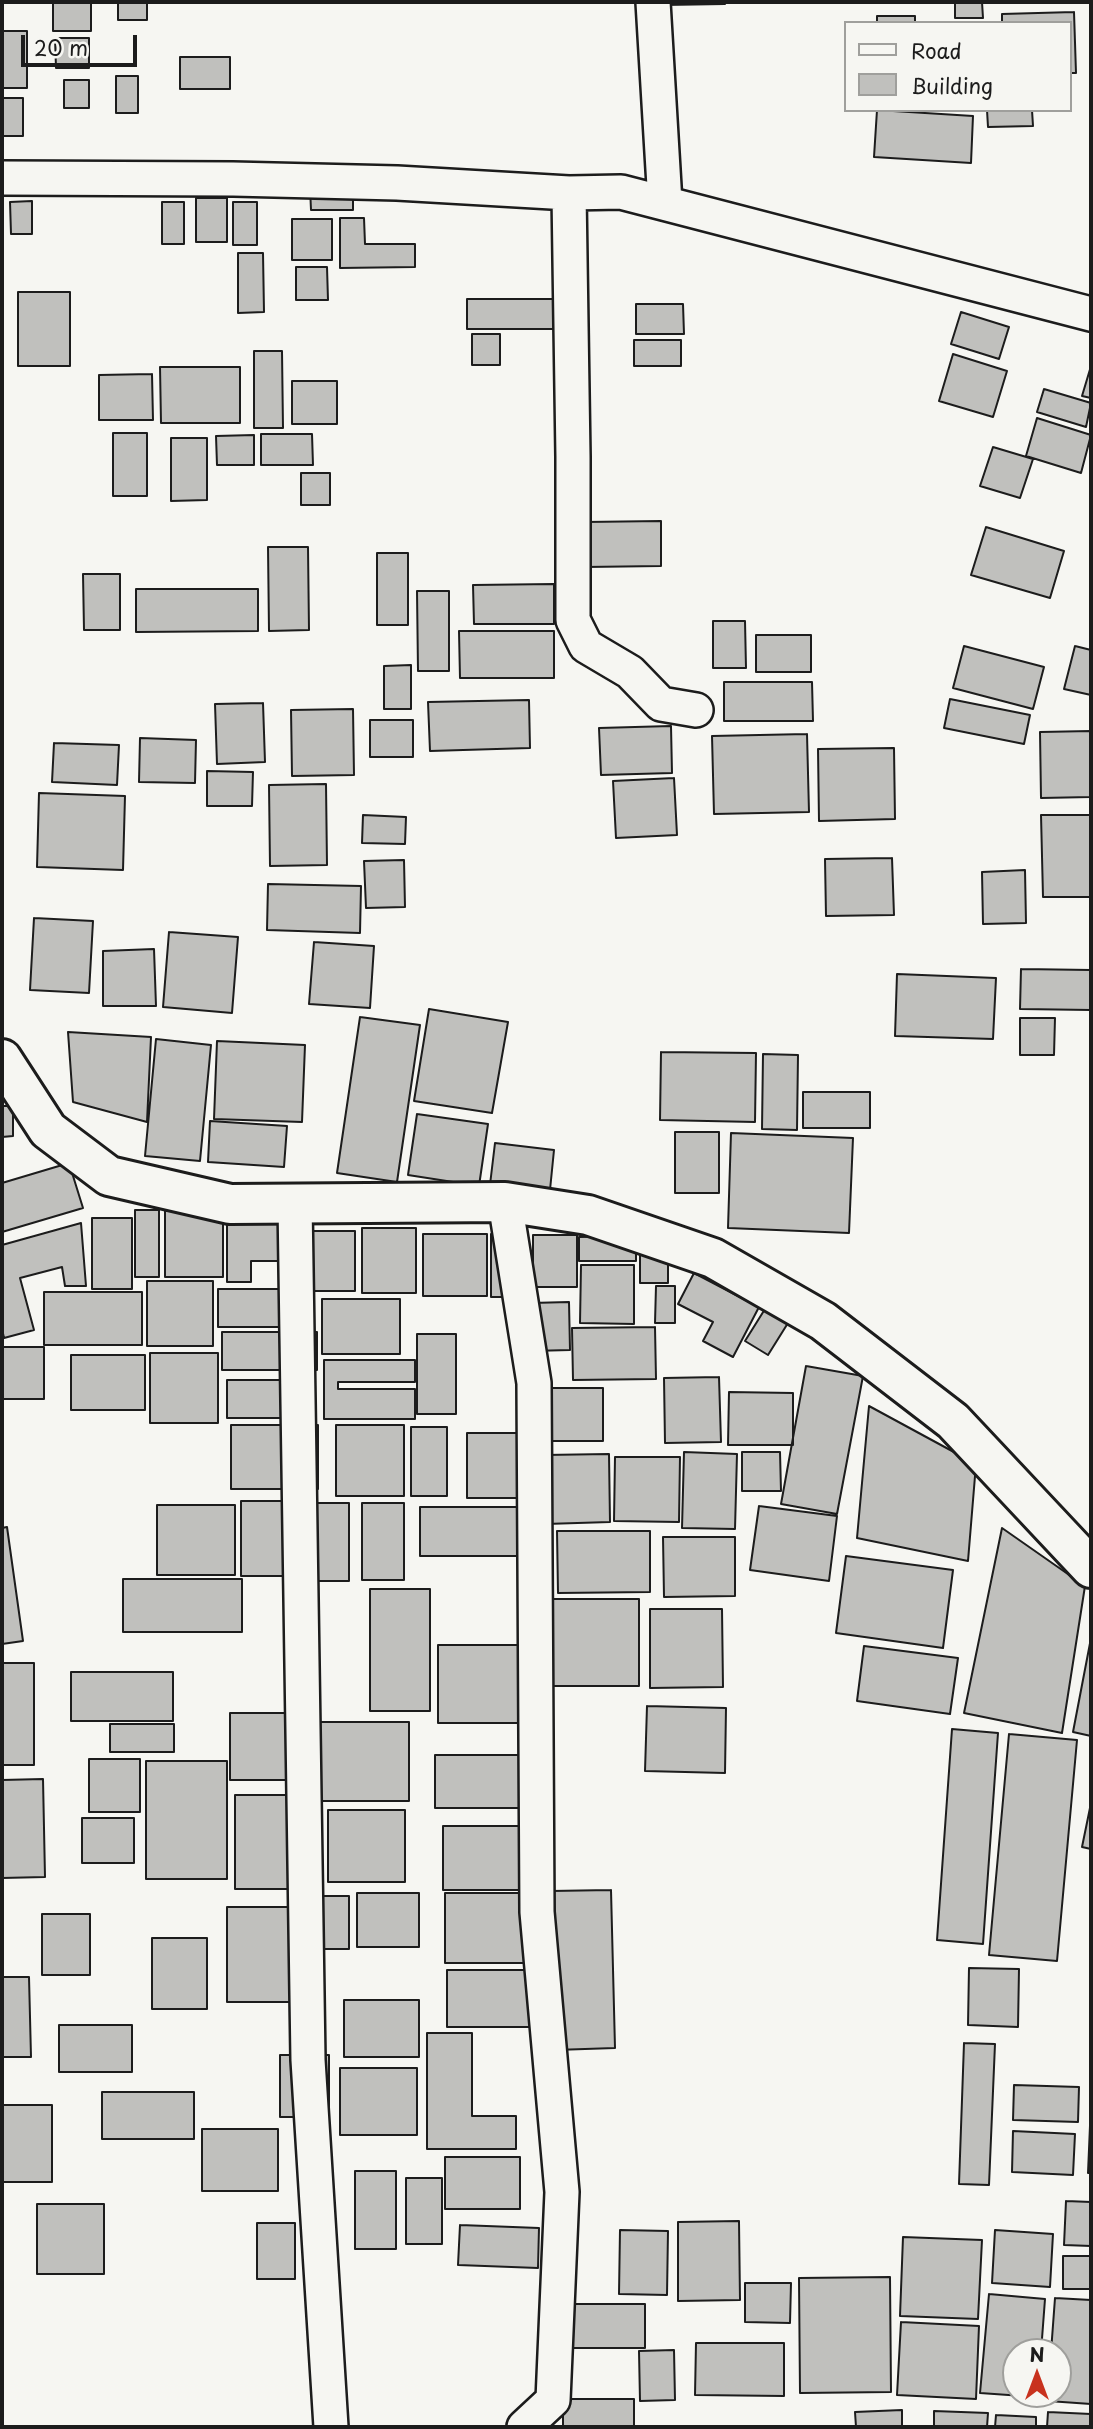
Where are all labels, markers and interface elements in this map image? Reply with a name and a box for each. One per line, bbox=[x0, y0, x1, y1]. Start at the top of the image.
scale bar bbox=[24, 21, 140, 65]
legend bbox=[844, 21, 1072, 112]
text: 20 m bbox=[34, 31, 88, 63]
text: Road bbox=[911, 34, 962, 66]
text: Building bbox=[911, 69, 993, 101]
north arrow bbox=[1002, 2338, 1072, 2408]
text: N bbox=[1029, 2340, 1045, 2368]

